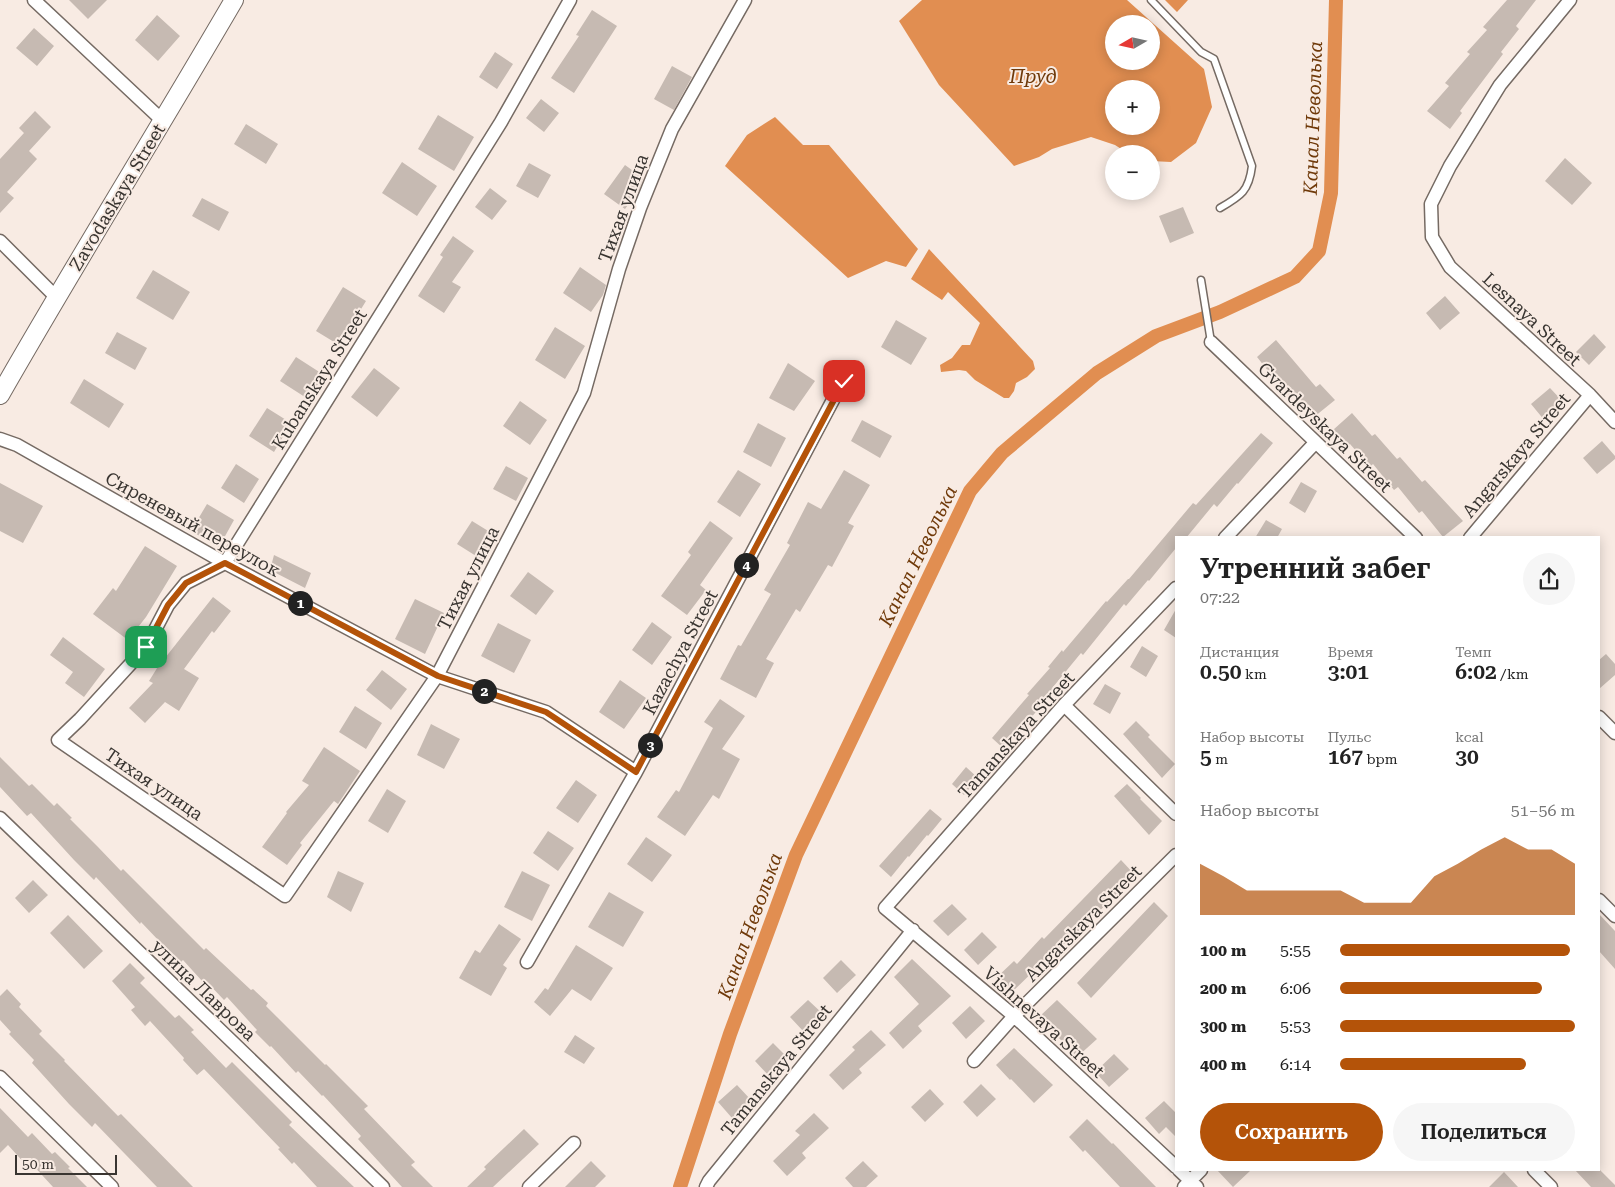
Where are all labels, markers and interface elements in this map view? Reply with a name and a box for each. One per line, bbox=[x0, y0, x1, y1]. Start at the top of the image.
north arrow bbox=[1105, 15, 1160, 70]
map controls bbox=[1105, 15, 1160, 200]
water label: Канал Неволька bbox=[1299, 41, 1327, 196]
water label: Пруд bbox=[1008, 65, 1057, 88]
button: + bbox=[1105, 80, 1160, 135]
street label: Zavodaskaya Street bbox=[65, 119, 169, 274]
button: − bbox=[1105, 145, 1160, 200]
street label: Тихая улица bbox=[594, 151, 652, 265]
street label: Lesnaya Street bbox=[1478, 268, 1586, 370]
street label: Kubanskaya Street bbox=[267, 305, 371, 453]
street label: Gvardeyskaya Street bbox=[1254, 358, 1396, 496]
pin bbox=[823, 360, 865, 402]
icon: check bbox=[830, 367, 858, 395]
street label: Angarskaya Street bbox=[1458, 388, 1574, 522]
street label: Сиреневый переулок bbox=[102, 467, 284, 581]
water label: Канал Неволька bbox=[873, 482, 962, 631]
street label: Тихая улица bbox=[433, 522, 503, 633]
pin: 4 bbox=[734, 552, 758, 578]
text: Утренний забег bbox=[1200, 552, 1431, 585]
button: share bbox=[1523, 553, 1575, 605]
text: 4 bbox=[743, 557, 750, 573]
street label: Kazachya Street bbox=[638, 586, 722, 718]
text: 07:22 bbox=[1200, 588, 1240, 607]
pin: 1 bbox=[288, 590, 312, 616]
text: 1 bbox=[297, 595, 304, 611]
pin bbox=[125, 626, 167, 668]
icon: arrive bbox=[132, 633, 160, 661]
text: Дистанция bbox=[1200, 644, 1279, 660]
text: Время bbox=[1328, 644, 1373, 660]
text: Темп bbox=[1455, 644, 1492, 660]
text: 0.50 bbox=[1200, 660, 1241, 684]
text: 3:01 bbox=[1328, 660, 1369, 684]
text: 6:02 bbox=[1455, 660, 1497, 684]
text: km bbox=[1241, 666, 1267, 682]
text: /km bbox=[1497, 666, 1529, 682]
street label: Tamanskaya Street bbox=[954, 667, 1079, 803]
pin: 2 bbox=[472, 678, 496, 704]
text: 2 bbox=[481, 683, 488, 699]
text: Набор высоты bbox=[1200, 729, 1304, 745]
text: Пульс bbox=[1328, 729, 1371, 745]
text: kcal bbox=[1455, 729, 1484, 745]
pin: 3 bbox=[638, 732, 662, 758]
text: 3 bbox=[647, 737, 654, 753]
street label: Тихая улица bbox=[101, 743, 207, 825]
text: 5 bbox=[1200, 745, 1212, 769]
text: 167 bbox=[1328, 745, 1363, 769]
text: 30 bbox=[1455, 745, 1479, 769]
text: m bbox=[1212, 751, 1228, 767]
text: bpm bbox=[1363, 751, 1397, 767]
text: Набор высоты bbox=[1200, 801, 1319, 820]
text: 51–56 m bbox=[1511, 801, 1575, 820]
water label: Канал Неволька bbox=[713, 850, 787, 1003]
street label: Angarskaya Street bbox=[1020, 860, 1146, 986]
street label: улица Лаврова bbox=[148, 935, 261, 1045]
text: 100 m bbox=[1200, 941, 1246, 960]
text: 5:55 bbox=[1280, 941, 1311, 960]
street label: Vishnevaya Street bbox=[979, 962, 1109, 1082]
text: 200 m bbox=[1200, 979, 1246, 998]
text: 6:06 bbox=[1280, 979, 1311, 998]
street label: Tamanskaya Street bbox=[716, 1000, 836, 1140]
text: 300 m bbox=[1200, 1017, 1246, 1036]
text: 5:53 bbox=[1280, 1017, 1311, 1036]
text: 400 m bbox=[1200, 1055, 1246, 1074]
text: 6:14 bbox=[1280, 1055, 1311, 1074]
button: Сохранить bbox=[1200, 1103, 1383, 1161]
button: Поделиться bbox=[1393, 1103, 1575, 1161]
scale bar bbox=[15, 1152, 118, 1175]
text: 50 m bbox=[22, 1156, 54, 1172]

